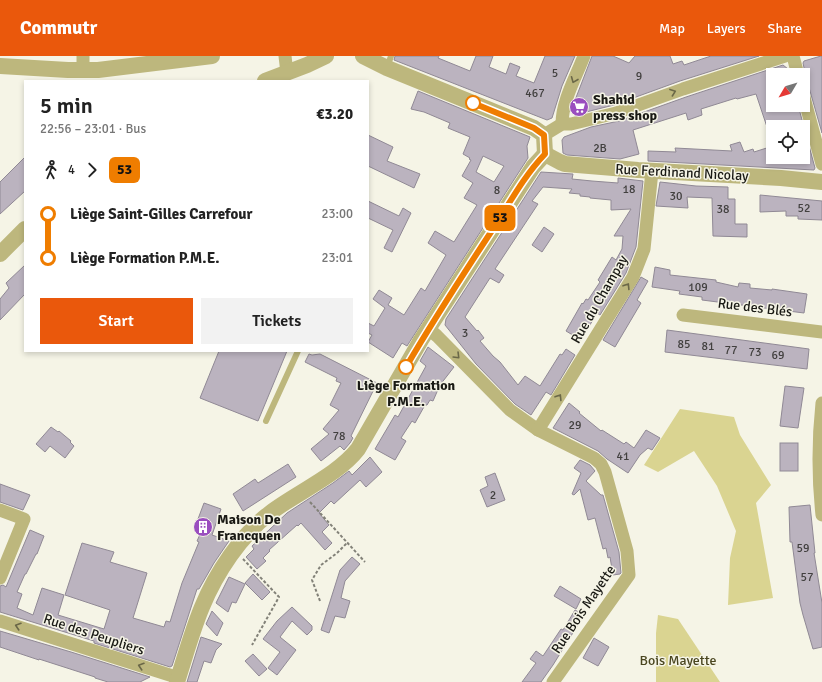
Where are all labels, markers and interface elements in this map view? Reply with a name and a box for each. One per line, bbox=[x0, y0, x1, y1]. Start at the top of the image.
text: Commutr bbox=[20, 16, 97, 40]
text: Map bbox=[659, 20, 685, 37]
text: Layers bbox=[707, 20, 746, 37]
text: Share bbox=[768, 20, 802, 37]
house number: 5 bbox=[552, 66, 558, 81]
north arrow bbox=[766, 68, 810, 112]
map controls bbox=[766, 68, 810, 164]
house number: 9 bbox=[636, 69, 642, 84]
one-way arrow bbox=[571, 77, 579, 84]
house number: 467 bbox=[525, 86, 545, 101]
one-way arrow bbox=[669, 89, 676, 97]
place label: Shahid press shop bbox=[593, 91, 657, 124]
text: 5 min bbox=[40, 92, 93, 119]
unlabelled marker bbox=[465, 95, 481, 111]
supermarket icon: Shahid press shop bbox=[568, 96, 590, 118]
text: €3.20 bbox=[316, 105, 353, 123]
button: locate bbox=[766, 120, 810, 164]
text: 22:56 – 23:01 · Bus bbox=[40, 121, 146, 137]
house number: 2B bbox=[593, 141, 607, 156]
icon: walk bbox=[40, 159, 62, 181]
icon: forward bbox=[81, 159, 103, 181]
text: 53 bbox=[117, 161, 132, 178]
street label: Rue Ferdinand Nicolay bbox=[615, 161, 750, 185]
text: 4 bbox=[68, 162, 75, 178]
house number: 18 bbox=[623, 182, 635, 197]
house number: 8 bbox=[494, 183, 500, 198]
house number: 30 bbox=[670, 189, 682, 204]
house number: 52 bbox=[798, 201, 810, 216]
house number: 38 bbox=[717, 202, 729, 217]
text: Liège Saint-Gilles Carrefour bbox=[70, 205, 252, 223]
line badge: 53 bbox=[482, 205, 518, 231]
text: 23:00 bbox=[321, 206, 353, 222]
text: 53 bbox=[492, 209, 508, 226]
text: Liège Formation P.M.E. bbox=[70, 249, 220, 267]
text: 23:01 bbox=[321, 250, 353, 266]
street label: Rue du Champay bbox=[567, 252, 632, 346]
house number: 109 bbox=[688, 280, 708, 295]
one-way arrow bbox=[623, 283, 630, 290]
street label: Rue des Blés bbox=[717, 294, 793, 321]
button: Start bbox=[40, 298, 193, 344]
button: Tickets bbox=[201, 298, 353, 344]
house number: 3 bbox=[462, 326, 468, 341]
house number: 85 bbox=[678, 337, 690, 352]
house number: 81 bbox=[702, 339, 714, 354]
house number: 77 bbox=[725, 343, 737, 358]
house number: 73 bbox=[749, 345, 761, 360]
house number: 69 bbox=[772, 348, 784, 363]
one-way arrow bbox=[452, 351, 460, 359]
marker: Liège Formation P.M.E. bbox=[398, 359, 414, 375]
place label: Liège Formation P.M.E. bbox=[357, 377, 456, 410]
one-way arrow bbox=[554, 394, 561, 401]
house number: 29 bbox=[569, 418, 581, 433]
house number: 78 bbox=[333, 429, 345, 444]
house number: 41 bbox=[617, 449, 629, 464]
house number: 2 bbox=[490, 488, 496, 503]
place label: Maison De Francquen bbox=[217, 511, 281, 544]
building icon: Maison De Francquen bbox=[192, 516, 214, 538]
house number: 59 bbox=[797, 541, 809, 556]
street label: Rue Bois Mayette bbox=[548, 562, 619, 657]
house number: 57 bbox=[801, 570, 813, 585]
street label: Rue des Peupliers bbox=[41, 610, 147, 659]
one-way arrow bbox=[14, 623, 21, 631]
park label: Bois Mayette bbox=[639, 652, 717, 669]
one-way arrow bbox=[138, 662, 145, 671]

